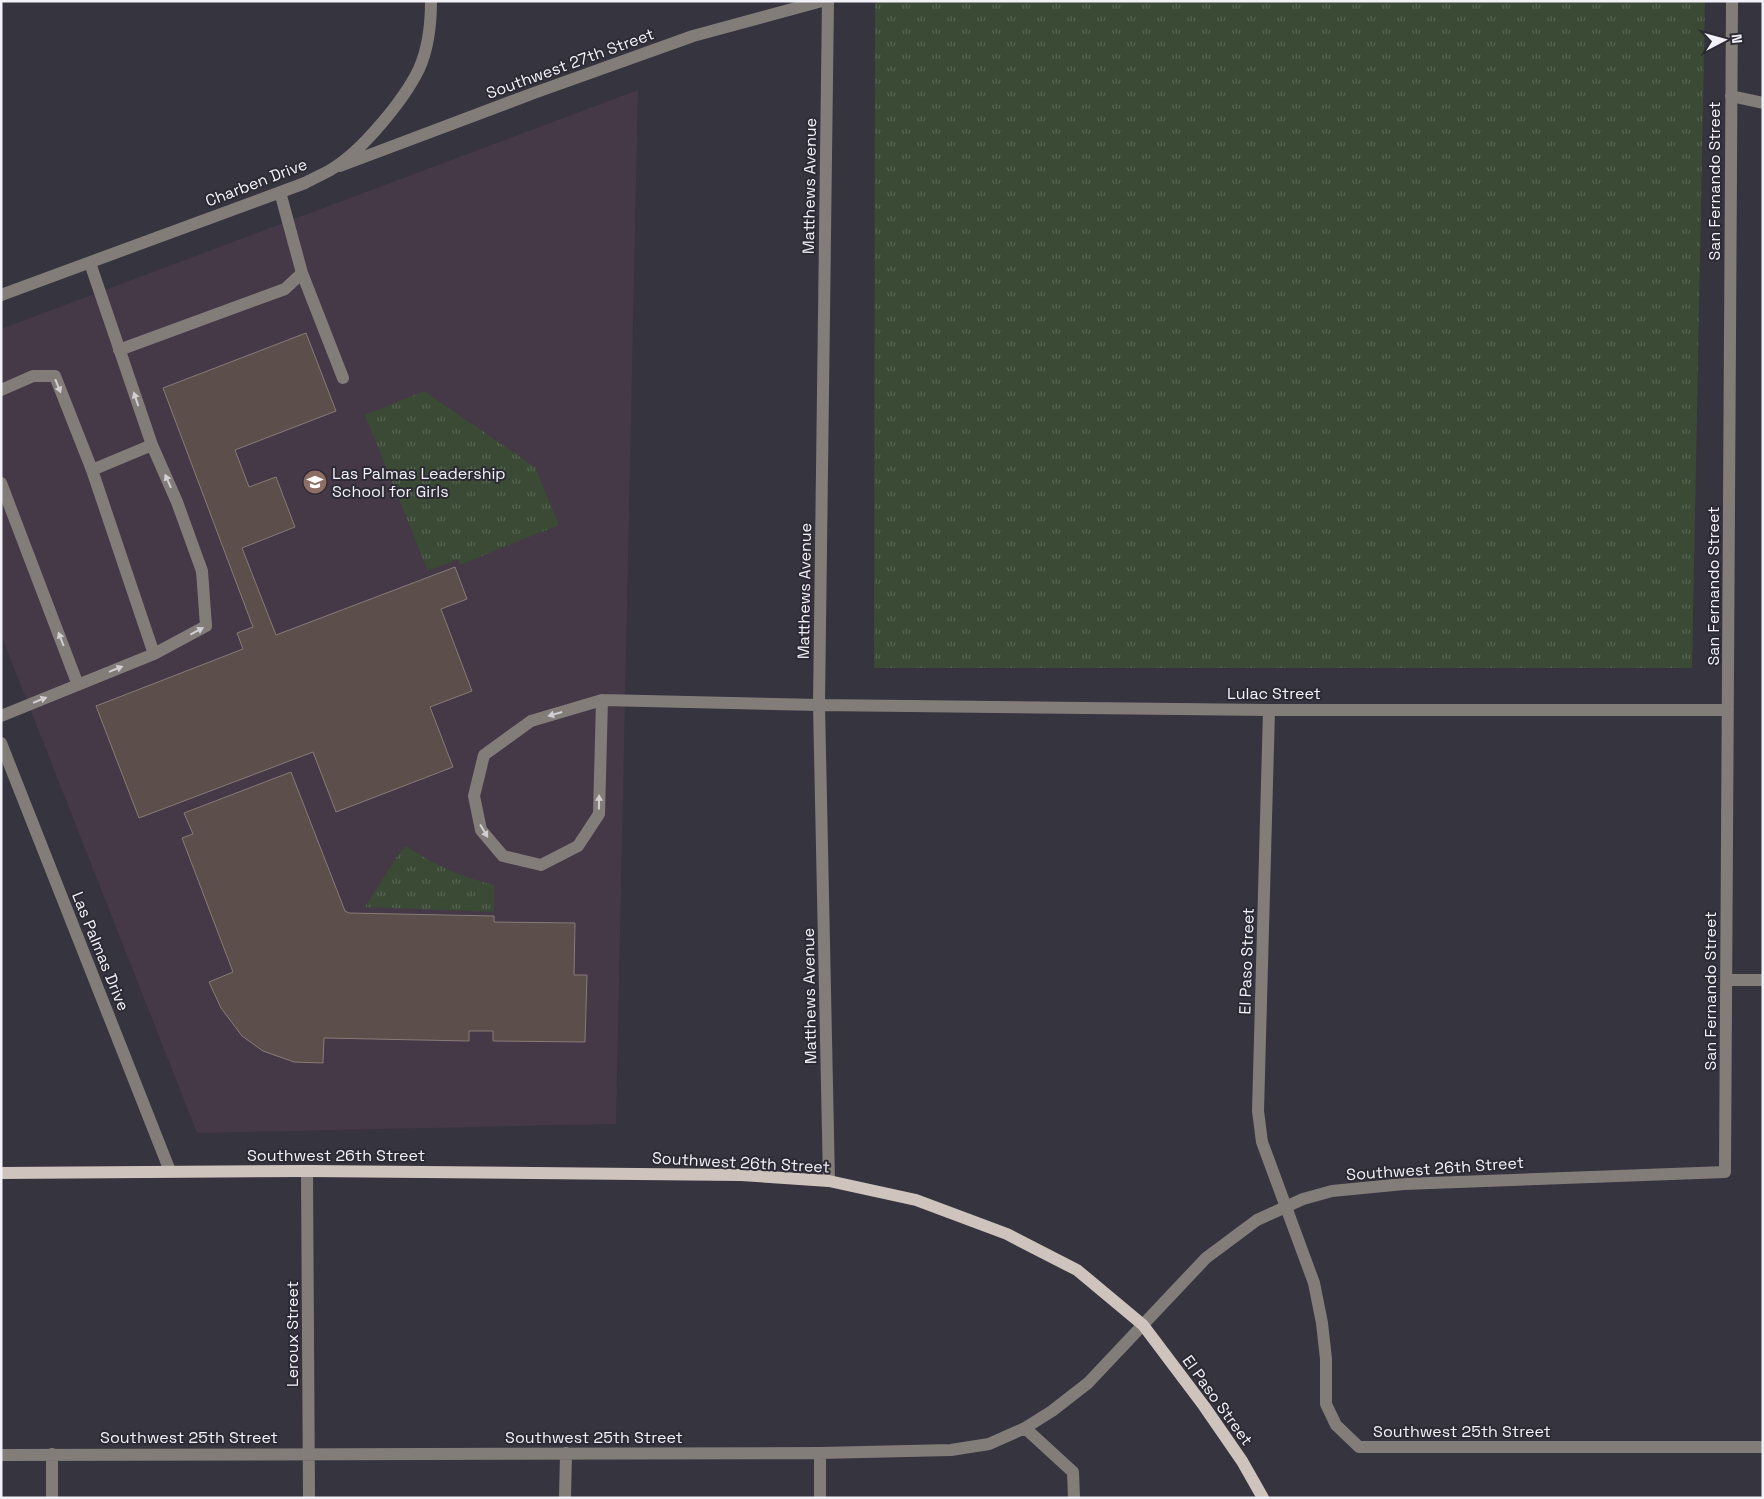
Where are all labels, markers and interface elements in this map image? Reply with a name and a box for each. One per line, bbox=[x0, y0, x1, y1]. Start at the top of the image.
north arrow bbox=[1699, 15, 1749, 65]
street label: Southwest 27th Street bbox=[483, 23, 657, 104]
text: N bbox=[1727, 33, 1746, 44]
street label: San Fernando Street bbox=[1704, 102, 1725, 261]
street label: Matthews Avenue bbox=[798, 118, 821, 254]
street label: Charben Drive bbox=[202, 153, 310, 212]
one-way arrow bbox=[55, 379, 63, 393]
one-way arrow bbox=[132, 391, 140, 406]
place label: Las Palmas Leadership School for Girls bbox=[332, 463, 506, 502]
school or university icon: Las Palmas Leadership School for Girls bbox=[302, 469, 328, 495]
one-way arrow bbox=[163, 474, 171, 488]
street label: San Fernando Street bbox=[1703, 507, 1724, 666]
street label: Matthews Avenue bbox=[793, 523, 816, 659]
one-way arrow bbox=[190, 627, 204, 635]
one-way arrow bbox=[57, 632, 64, 647]
one-way arrow bbox=[109, 665, 123, 673]
street label: Lulac Street bbox=[1227, 683, 1321, 704]
one-way arrow bbox=[32, 696, 47, 704]
one-way arrow bbox=[547, 710, 562, 718]
one-way arrow bbox=[595, 793, 603, 809]
one-way arrow bbox=[480, 825, 489, 838]
street label: Las Palmas Drive bbox=[67, 888, 134, 1014]
street label: El Paso Street bbox=[1234, 907, 1259, 1015]
street label: San Fernando Street bbox=[1700, 912, 1721, 1071]
street label: Matthews Avenue bbox=[798, 928, 821, 1064]
street label: Southwest 26th Street bbox=[247, 1145, 425, 1166]
street label: Southwest 26th Street bbox=[652, 1147, 830, 1178]
street label: Southwest 26th Street bbox=[1345, 1152, 1525, 1185]
street label: Leroux Street bbox=[282, 1281, 303, 1387]
street label: El Paso Street bbox=[1178, 1351, 1258, 1450]
street label: Southwest 25th Street bbox=[1373, 1421, 1551, 1442]
street label: Southwest 25th Street bbox=[100, 1427, 278, 1448]
street label: Southwest 25th Street bbox=[505, 1427, 683, 1448]

